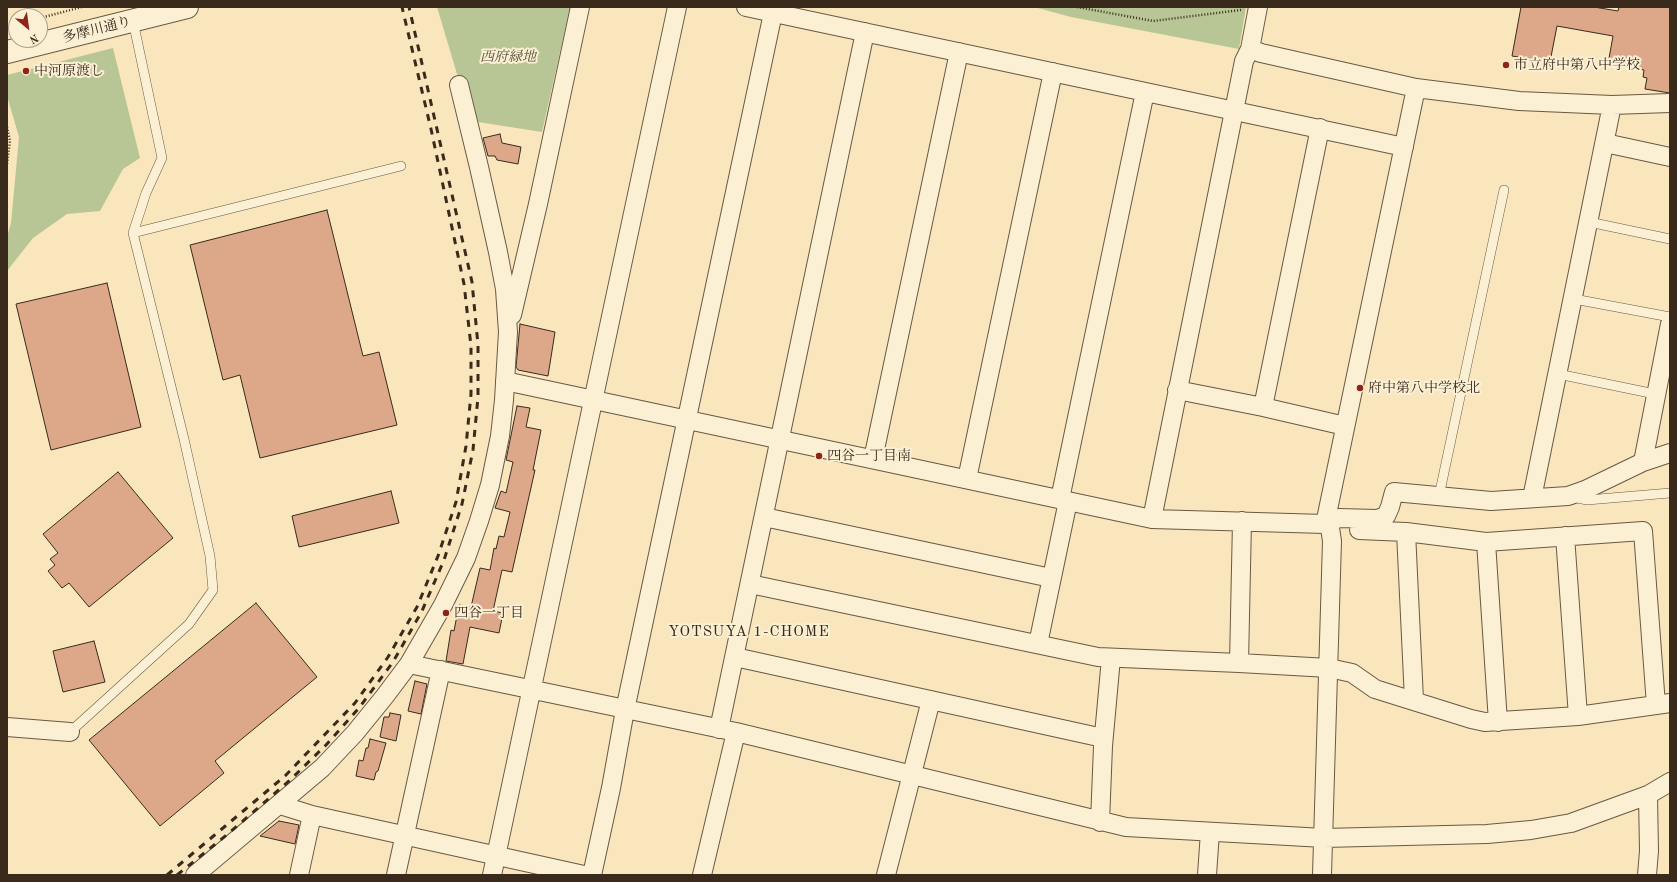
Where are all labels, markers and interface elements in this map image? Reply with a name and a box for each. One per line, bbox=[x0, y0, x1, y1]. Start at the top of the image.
north arrow bbox=[8, 8, 48, 48]
street label: 多摩川通り bbox=[61, 13, 133, 47]
text: N bbox=[27, 31, 40, 45]
park label: 西府緑地 bbox=[480, 49, 536, 65]
place label: 市立府中第八中学校 bbox=[1514, 57, 1640, 73]
marker: 市立府中第八中学校 bbox=[1501, 60, 1511, 70]
place label: 中河原渡し bbox=[34, 63, 104, 79]
marker: 中河原渡し bbox=[21, 66, 31, 76]
place label: 府中第八中学校北 bbox=[1368, 380, 1480, 396]
marker: 府中第八中学校北 bbox=[1355, 383, 1365, 393]
place label: 四谷一丁目南 bbox=[827, 448, 911, 464]
marker: 四谷一丁目南 bbox=[814, 451, 824, 461]
place label: 四谷一丁目 bbox=[454, 605, 524, 621]
marker: 四谷一丁目 bbox=[441, 608, 451, 618]
district label: YOTSUYA 1-CHOME bbox=[668, 623, 830, 641]

